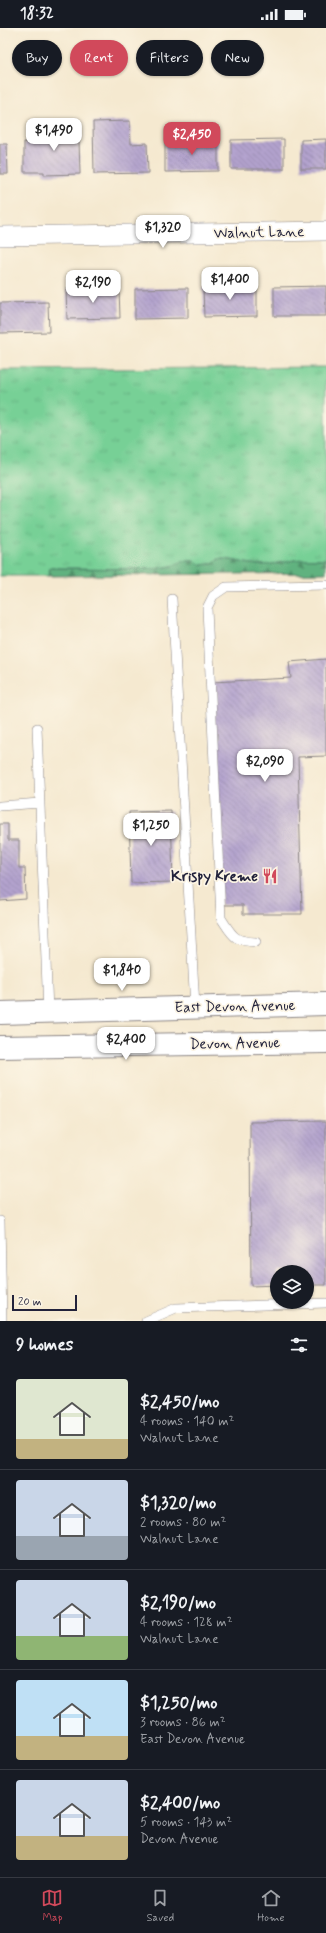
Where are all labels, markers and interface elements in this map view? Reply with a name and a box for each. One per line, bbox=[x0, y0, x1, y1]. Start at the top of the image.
text: 18:32 bbox=[20, 4, 54, 24]
chip: Buy bbox=[12, 40, 62, 76]
chip: Rent bbox=[70, 40, 128, 76]
chip: Filters bbox=[136, 40, 203, 76]
chip: New bbox=[211, 40, 264, 76]
pin: $1,490 bbox=[21, 118, 87, 152]
text: $1,490 bbox=[35, 122, 73, 139]
pin: $2,450 bbox=[159, 122, 225, 156]
text: $2,450 bbox=[172, 126, 212, 143]
pin: $1,320 bbox=[130, 215, 196, 249]
text: $1,320 bbox=[145, 219, 181, 236]
street label: Walnut Lane bbox=[214, 222, 304, 244]
pin: $1,400 bbox=[197, 267, 263, 301]
pin: $2,190 bbox=[60, 270, 126, 304]
text: $1,400 bbox=[210, 271, 250, 288]
text: $2,190 bbox=[75, 274, 111, 291]
pin: $2,090 bbox=[232, 749, 298, 783]
text: $2,090 bbox=[246, 753, 284, 770]
pin: $1,250 bbox=[118, 813, 184, 847]
text: $1,250 bbox=[132, 817, 170, 834]
place label: Krispy Kreme bbox=[171, 867, 258, 887]
restaurant icon: Krispy Kreme bbox=[261, 867, 279, 885]
pin: $1,840 bbox=[89, 958, 155, 992]
text: $1,840 bbox=[103, 962, 141, 979]
street label: East Devon Avenue bbox=[174, 996, 296, 1018]
pin: $2,400 bbox=[93, 1027, 159, 1061]
text: $2,400 bbox=[106, 1031, 146, 1048]
street label: Devon Avenue bbox=[189, 1033, 281, 1055]
map controls bbox=[270, 1265, 314, 1309]
button: layers bbox=[270, 1265, 314, 1309]
scale bar bbox=[12, 1293, 77, 1312]
text: 20 m bbox=[18, 1295, 41, 1309]
text: 9 homes bbox=[16, 1334, 73, 1356]
icon: filters bbox=[288, 1334, 310, 1356]
text: $2,450/mo bbox=[140, 1391, 220, 1413]
icon: home bbox=[48, 1395, 96, 1443]
text: 4 rooms · 140 m² bbox=[140, 1413, 234, 1430]
text: Walnut Lane bbox=[140, 1430, 219, 1447]
text: $1,320/mo bbox=[140, 1492, 216, 1514]
icon: home bbox=[48, 1496, 96, 1544]
text: 2 rooms · 80 m² bbox=[140, 1514, 226, 1531]
text: Walnut Lane bbox=[140, 1531, 219, 1548]
text: $2,190/mo bbox=[140, 1592, 216, 1614]
icon: home bbox=[48, 1596, 96, 1644]
text: 4 rooms · 128 m² bbox=[140, 1614, 232, 1631]
text: Walnut Lane bbox=[140, 1631, 219, 1648]
text: $1,250/mo bbox=[140, 1692, 217, 1714]
icon: home bbox=[48, 1696, 96, 1744]
text: 3 rooms · 86 m² bbox=[140, 1714, 226, 1731]
text: East Devon Avenue bbox=[140, 1731, 245, 1748]
text: $2,400/mo bbox=[140, 1792, 220, 1814]
icon: home bbox=[48, 1796, 96, 1844]
text: 5 rooms · 143 m² bbox=[140, 1814, 232, 1831]
text: Devon Avenue bbox=[140, 1831, 219, 1848]
tab: Map bbox=[41, 1887, 63, 1925]
tab: Saved bbox=[146, 1887, 174, 1925]
tab: Home bbox=[257, 1887, 285, 1925]

